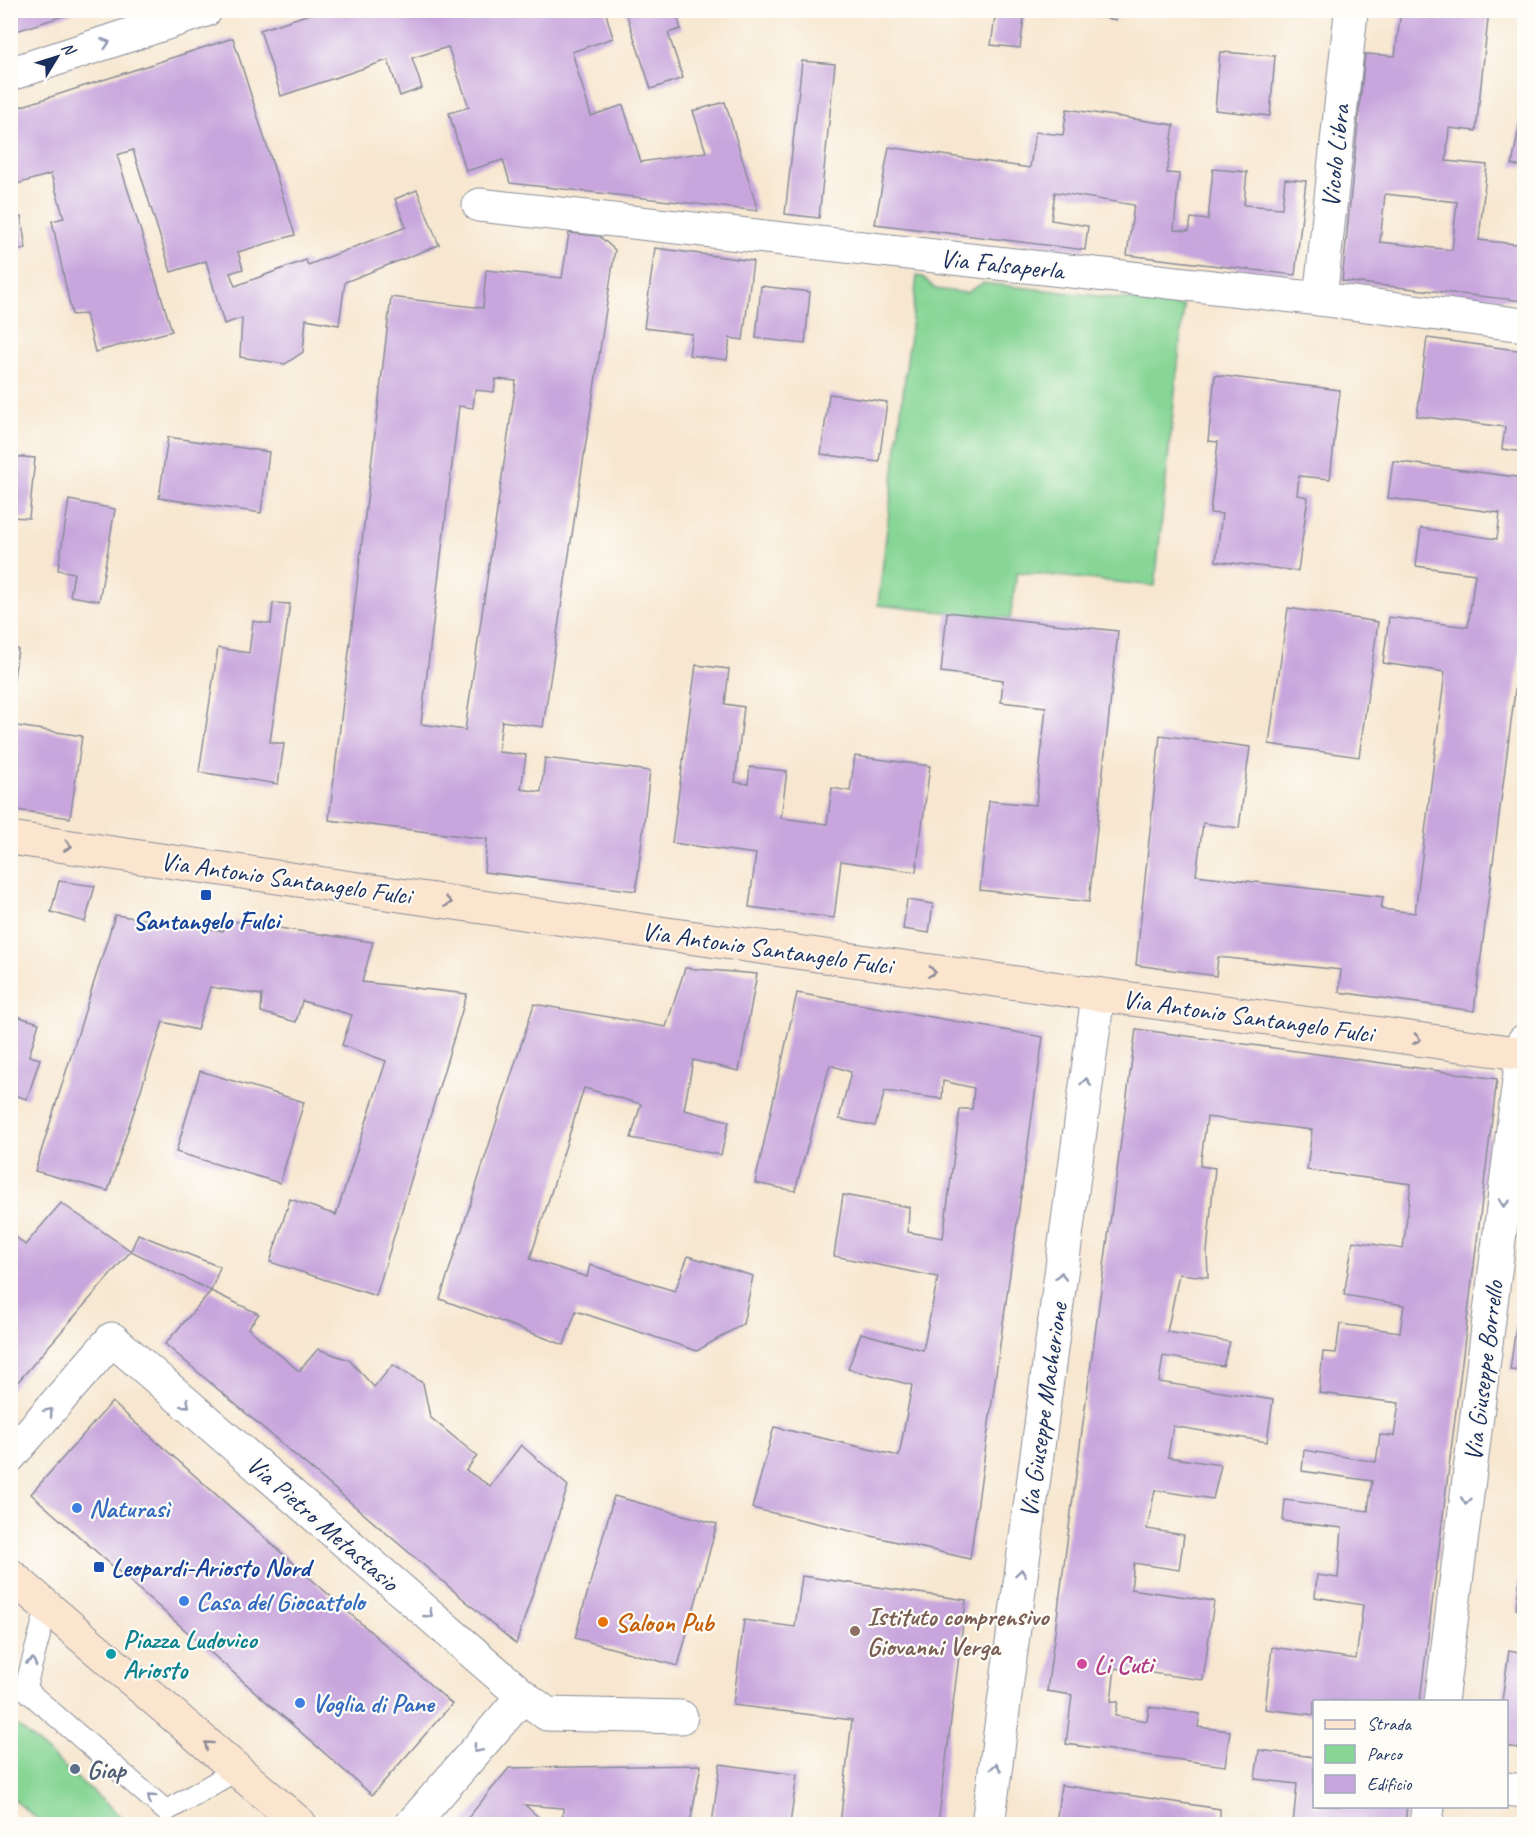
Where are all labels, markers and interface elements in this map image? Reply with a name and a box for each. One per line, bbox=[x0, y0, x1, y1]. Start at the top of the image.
north arrow bbox=[27, 27, 87, 87]
text: N bbox=[57, 38, 81, 61]
one-way arrow bbox=[100, 38, 111, 50]
street label: Vicolo Libra bbox=[1314, 101, 1357, 209]
street label: Via Falsaperla bbox=[939, 242, 1067, 288]
one-way arrow bbox=[64, 840, 73, 852]
street label: Via Antonio Santangelo Fulci bbox=[159, 845, 416, 913]
marker: Santangelo Fulci bbox=[199, 888, 213, 902]
one-way arrow bbox=[444, 896, 453, 908]
place label: Santangelo Fulci bbox=[133, 904, 283, 937]
street label: Via Antonio Santangelo Fulci bbox=[640, 915, 897, 983]
one-way arrow bbox=[928, 965, 937, 977]
street label: Via Antonio Santangelo Fulci bbox=[1121, 983, 1378, 1051]
one-way arrow bbox=[1412, 1033, 1421, 1045]
one-way arrow bbox=[1080, 1078, 1092, 1087]
one-way arrow bbox=[1498, 1198, 1511, 1208]
one-way arrow bbox=[1054, 1271, 1066, 1280]
street label: Via Giuseppe Borrello bbox=[1456, 1277, 1511, 1463]
street label: Via Giuseppe Macherione bbox=[1012, 1299, 1075, 1520]
one-way arrow bbox=[179, 1397, 190, 1408]
one-way arrow bbox=[42, 1408, 53, 1419]
street label: Via Pietro Metastasio bbox=[240, 1448, 407, 1600]
place label: Naturasì bbox=[89, 1492, 172, 1525]
one-way arrow bbox=[1461, 1496, 1473, 1505]
marker: Naturasì bbox=[70, 1501, 84, 1515]
place label: Leopardi-Ariosto Nord bbox=[111, 1551, 315, 1584]
marker: Leopardi-Ariosto Nord bbox=[92, 1560, 106, 1574]
one-way arrow bbox=[1015, 1569, 1027, 1578]
place label: Casa del Giocattolo bbox=[196, 1585, 367, 1618]
marker: Casa del Giocattolo bbox=[177, 1594, 191, 1608]
place label: Istituto comprensivo Giovanni Verga bbox=[867, 1600, 1050, 1663]
place label: Saloon Pub bbox=[615, 1606, 716, 1639]
one-way arrow bbox=[422, 1607, 433, 1618]
marker: Saloon Pub bbox=[596, 1615, 610, 1629]
place label: Piazza Ludovico Ariosto bbox=[123, 1623, 258, 1686]
marker: Istituto comprensivo Giovanni Verga bbox=[848, 1624, 862, 1638]
marker: Piazza Ludovico Ariosto bbox=[104, 1647, 118, 1661]
place label: Li Cuti bbox=[1094, 1648, 1157, 1681]
one-way arrow bbox=[25, 1657, 38, 1667]
marker: Li Cuti bbox=[1075, 1657, 1089, 1671]
place label: Voglia di Pane bbox=[312, 1687, 436, 1720]
marker: Voglia di Pane bbox=[293, 1696, 307, 1710]
legend bbox=[1313, 1700, 1508, 1808]
text: Strada bbox=[1367, 1713, 1412, 1735]
one-way arrow bbox=[204, 1741, 214, 1752]
one-way arrow bbox=[474, 1742, 485, 1753]
text: Parco bbox=[1367, 1743, 1403, 1765]
place label: Giap bbox=[87, 1753, 128, 1786]
marker: Giap bbox=[68, 1762, 82, 1776]
one-way arrow bbox=[989, 1762, 1001, 1771]
text: Edificio bbox=[1367, 1773, 1413, 1795]
one-way arrow bbox=[147, 1794, 158, 1805]

